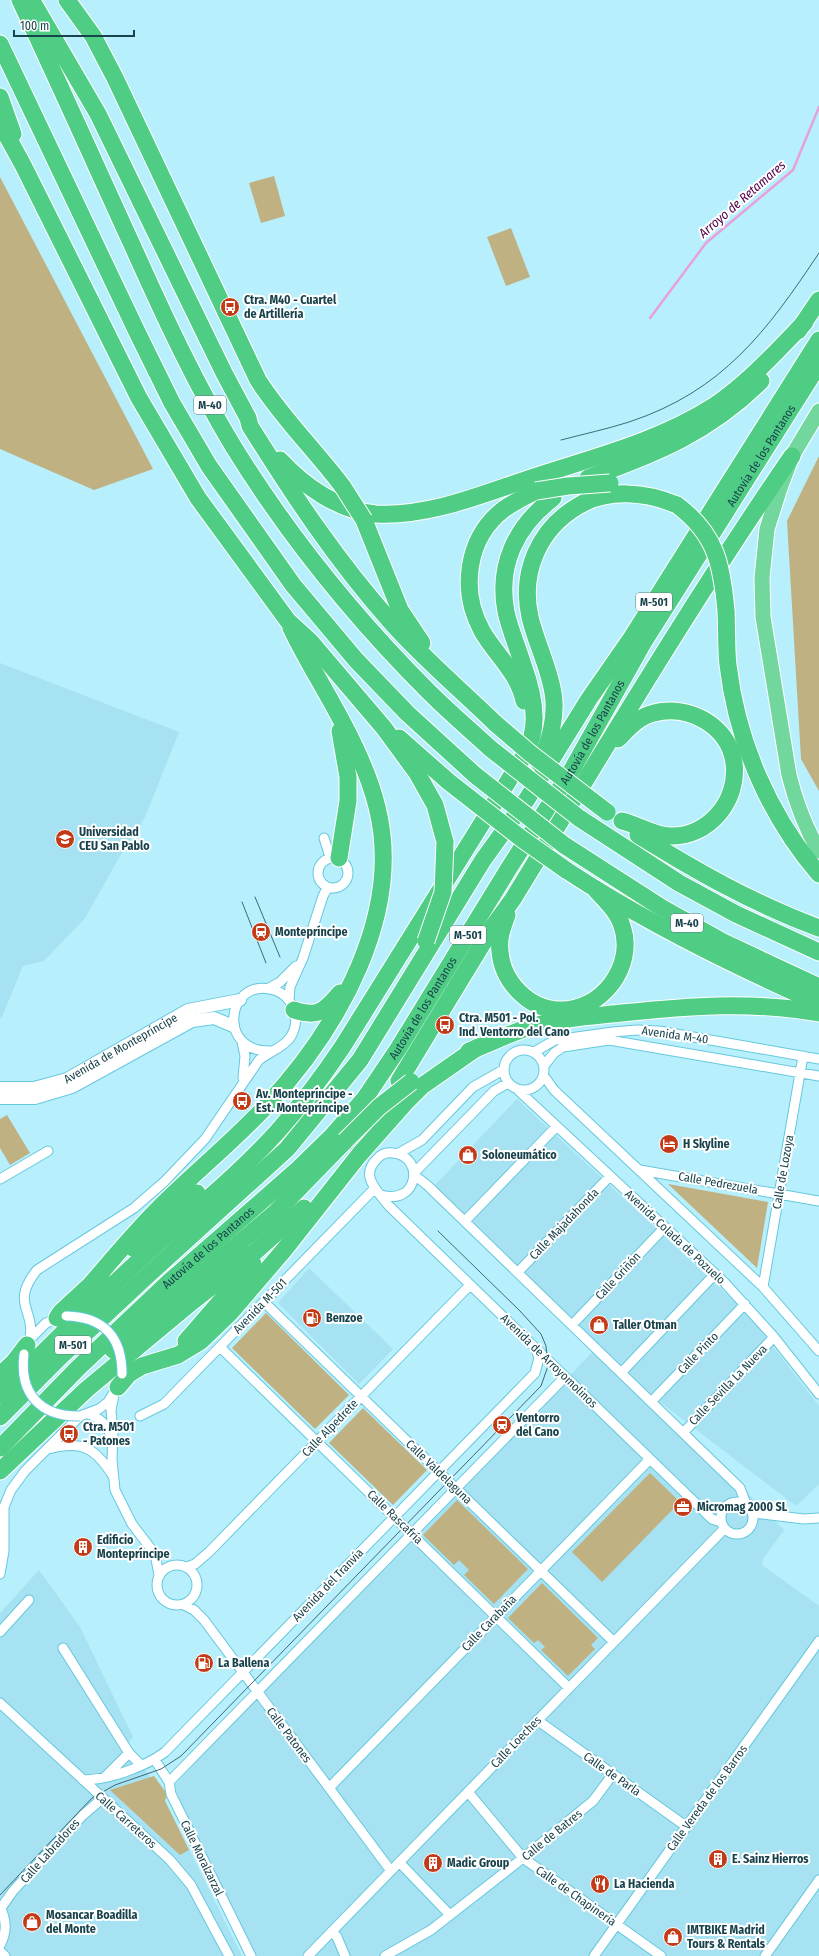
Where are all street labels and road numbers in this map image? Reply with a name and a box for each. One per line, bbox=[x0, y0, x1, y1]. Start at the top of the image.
road number: M-40 bbox=[194, 396, 226, 414]
street label: Autovía de los Pantanos bbox=[724, 402, 798, 509]
road number: M-501 bbox=[636, 593, 672, 611]
street label: Autovía de los Pantanos bbox=[557, 678, 628, 787]
road number: M-40 bbox=[671, 914, 703, 932]
road number: M-501 bbox=[450, 926, 486, 944]
street label: Autovía de los Pantanos bbox=[386, 954, 460, 1062]
street label: Avenida de Montepríncipe bbox=[61, 1010, 180, 1086]
street label: Avenida M-40 bbox=[641, 1023, 709, 1047]
street label: Calle de Lozoya bbox=[770, 1134, 796, 1210]
street label: Calle Pedrezuela bbox=[677, 1169, 759, 1197]
street label: Calle Majadahonda bbox=[526, 1185, 602, 1263]
street label: Avenida Colada de Pozuelo bbox=[622, 1187, 728, 1287]
street label: Autovía de los Pantanos bbox=[159, 1204, 257, 1292]
street label: Calle Griñón bbox=[592, 1249, 644, 1303]
street label: Avenida M-501 bbox=[230, 1276, 290, 1336]
street label: Avenida de Arroyomolinos bbox=[498, 1311, 600, 1411]
street label: Calle Pinto bbox=[675, 1329, 721, 1377]
road number: M-501 bbox=[55, 1336, 91, 1354]
street label: Calle Sevilla La Nueva bbox=[686, 1342, 770, 1428]
street label: Calle Alpedrete bbox=[299, 1396, 361, 1460]
street label: Calle Valdelaguna bbox=[403, 1437, 475, 1507]
street label: Calle Rascafría bbox=[364, 1487, 426, 1547]
street label: Avenida del Tranvía bbox=[290, 1546, 366, 1624]
street label: Calle Carabaña bbox=[459, 1592, 519, 1654]
street label: Calle Patones bbox=[264, 1705, 314, 1765]
street label: Calle Loeches bbox=[488, 1713, 544, 1771]
street label: Calle Vereda de los Barros bbox=[664, 1742, 750, 1854]
street label: Calle de Parla bbox=[581, 1749, 643, 1799]
street label: Calle Carreteros bbox=[93, 1789, 159, 1851]
street label: Calle de Batres bbox=[519, 1807, 585, 1863]
street label: Calle Labradores bbox=[17, 1816, 83, 1886]
street label: Calle Moralzarzal bbox=[178, 1818, 226, 1898]
street label: Calle de Chapinería bbox=[533, 1863, 619, 1929]

